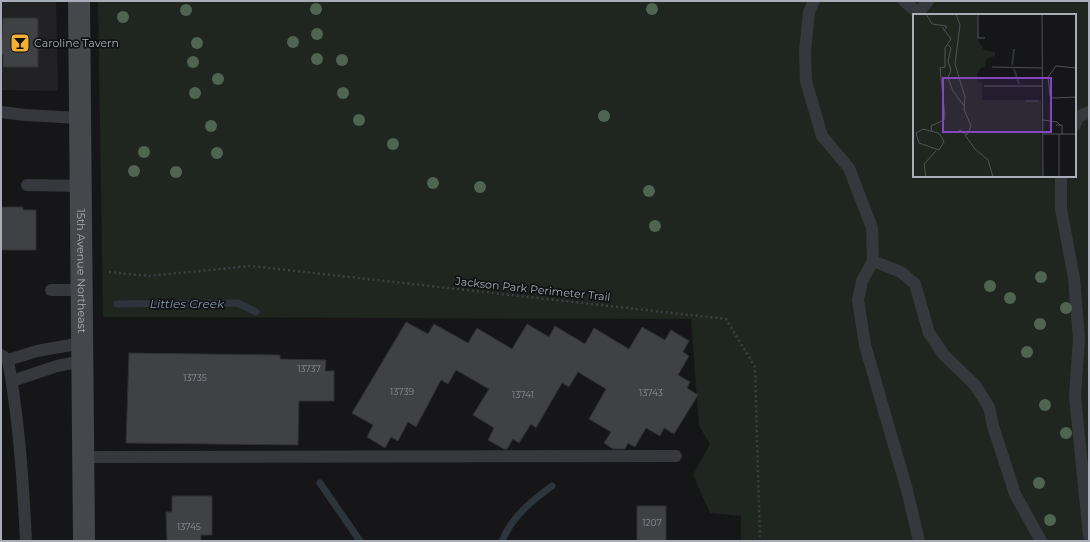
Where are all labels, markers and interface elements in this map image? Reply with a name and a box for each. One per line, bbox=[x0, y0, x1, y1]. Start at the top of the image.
inset map bbox=[913, 14, 1076, 177]
bar icon: Caroline Tavern bbox=[9, 32, 31, 54]
place label: Caroline Tavern bbox=[34, 36, 119, 50]
street label: 15th Avenue Northeast bbox=[74, 209, 89, 334]
street label: Jackson Park Perimeter Trail bbox=[454, 274, 611, 304]
water label: Littles Creek bbox=[150, 296, 225, 311]
house number: 13737 bbox=[297, 363, 321, 374]
house number: 13735 bbox=[183, 372, 207, 383]
house number: 13739 bbox=[390, 386, 415, 397]
house number: 13743 bbox=[639, 387, 663, 398]
house number: 13741 bbox=[512, 389, 534, 400]
house number: 1207 bbox=[642, 517, 662, 528]
house number: 13745 bbox=[177, 521, 201, 532]

